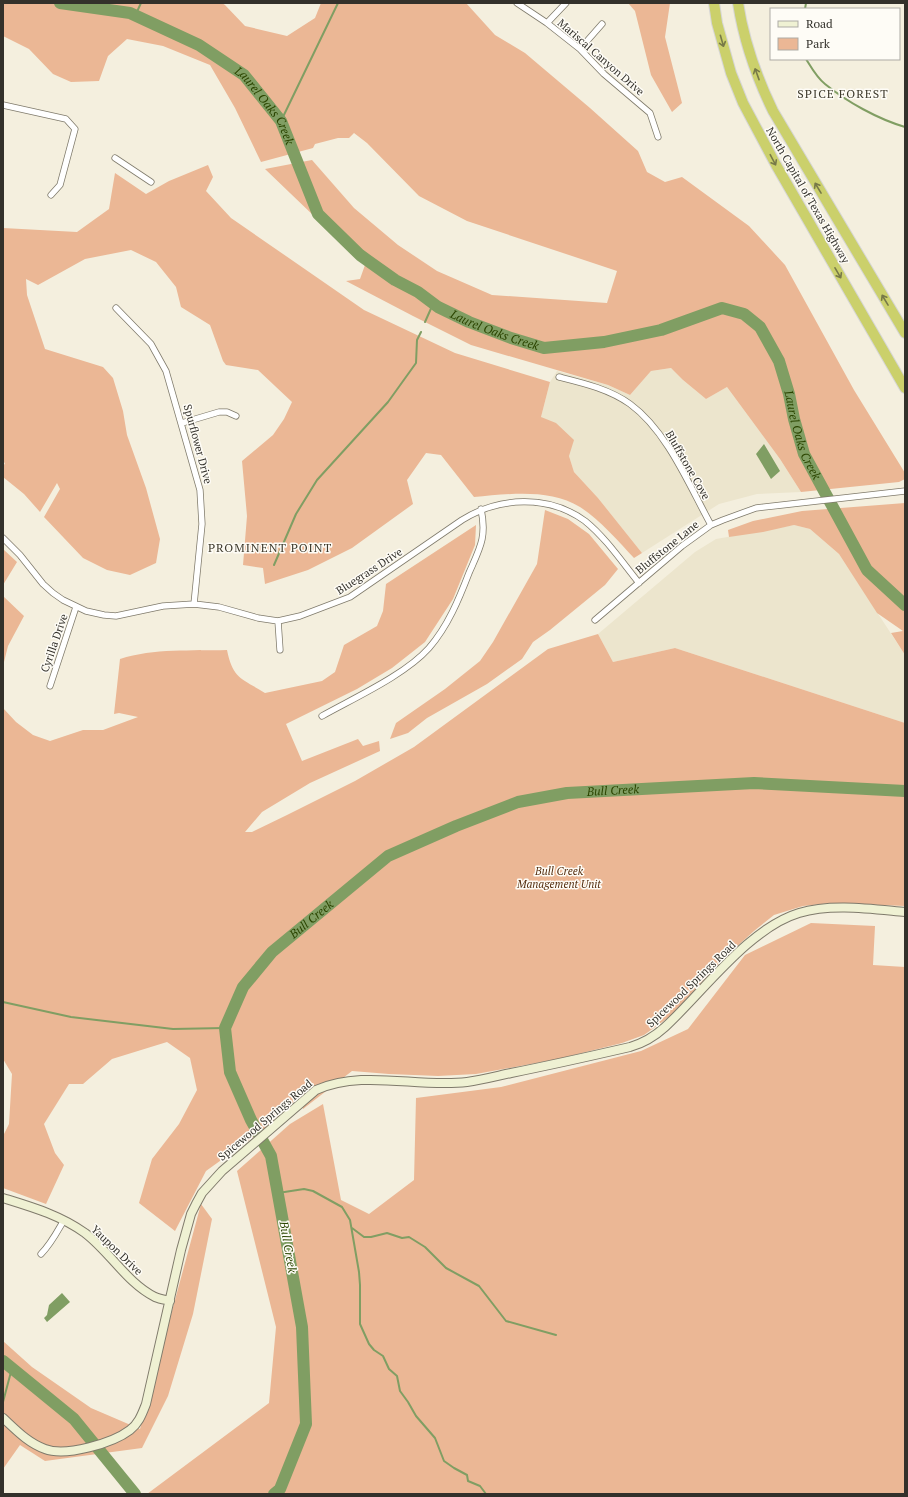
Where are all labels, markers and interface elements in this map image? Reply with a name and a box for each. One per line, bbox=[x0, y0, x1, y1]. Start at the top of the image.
legend bbox=[770, 8, 900, 60]
street label: Mariscal Canyon Drive bbox=[555, 16, 647, 99]
text: Road bbox=[806, 16, 833, 31]
one-way arrow bbox=[719, 34, 726, 47]
text: Park bbox=[806, 36, 831, 51]
water label: Laurel Oaks Creek bbox=[231, 62, 298, 147]
one-way arrow bbox=[752, 69, 760, 81]
district label: SPICE FOREST bbox=[797, 86, 889, 101]
street label: North Capital of Texas Highway bbox=[763, 125, 853, 266]
one-way arrow bbox=[770, 154, 778, 166]
one-way arrow bbox=[814, 182, 822, 194]
one-way arrow bbox=[835, 267, 843, 279]
one-way arrow bbox=[880, 294, 888, 306]
water label: Laurel Oaks Creek bbox=[447, 306, 541, 353]
water label: Laurel Oaks Creek bbox=[781, 387, 825, 482]
street label: Spurflower Drive bbox=[181, 403, 215, 486]
street label: Bluffstone Cove bbox=[663, 428, 714, 502]
street label: Bluffstone Lane bbox=[633, 517, 702, 577]
district label: PROMINENT POINT bbox=[208, 540, 332, 555]
street label: Bluegrass Drive bbox=[333, 544, 405, 598]
street label: Cyrilla Drive bbox=[37, 611, 71, 674]
water label: Bull Creek bbox=[585, 781, 640, 799]
park label: Bull Creek Management Unit bbox=[516, 864, 601, 891]
water label: Bull Creek bbox=[285, 896, 336, 942]
street label: Spicewood Springs Road bbox=[643, 938, 739, 1030]
street label: Spicewood Springs Road bbox=[215, 1077, 315, 1163]
water label: Bull Creek bbox=[276, 1219, 300, 1274]
street label: Yaupon Drive bbox=[88, 1222, 146, 1278]

